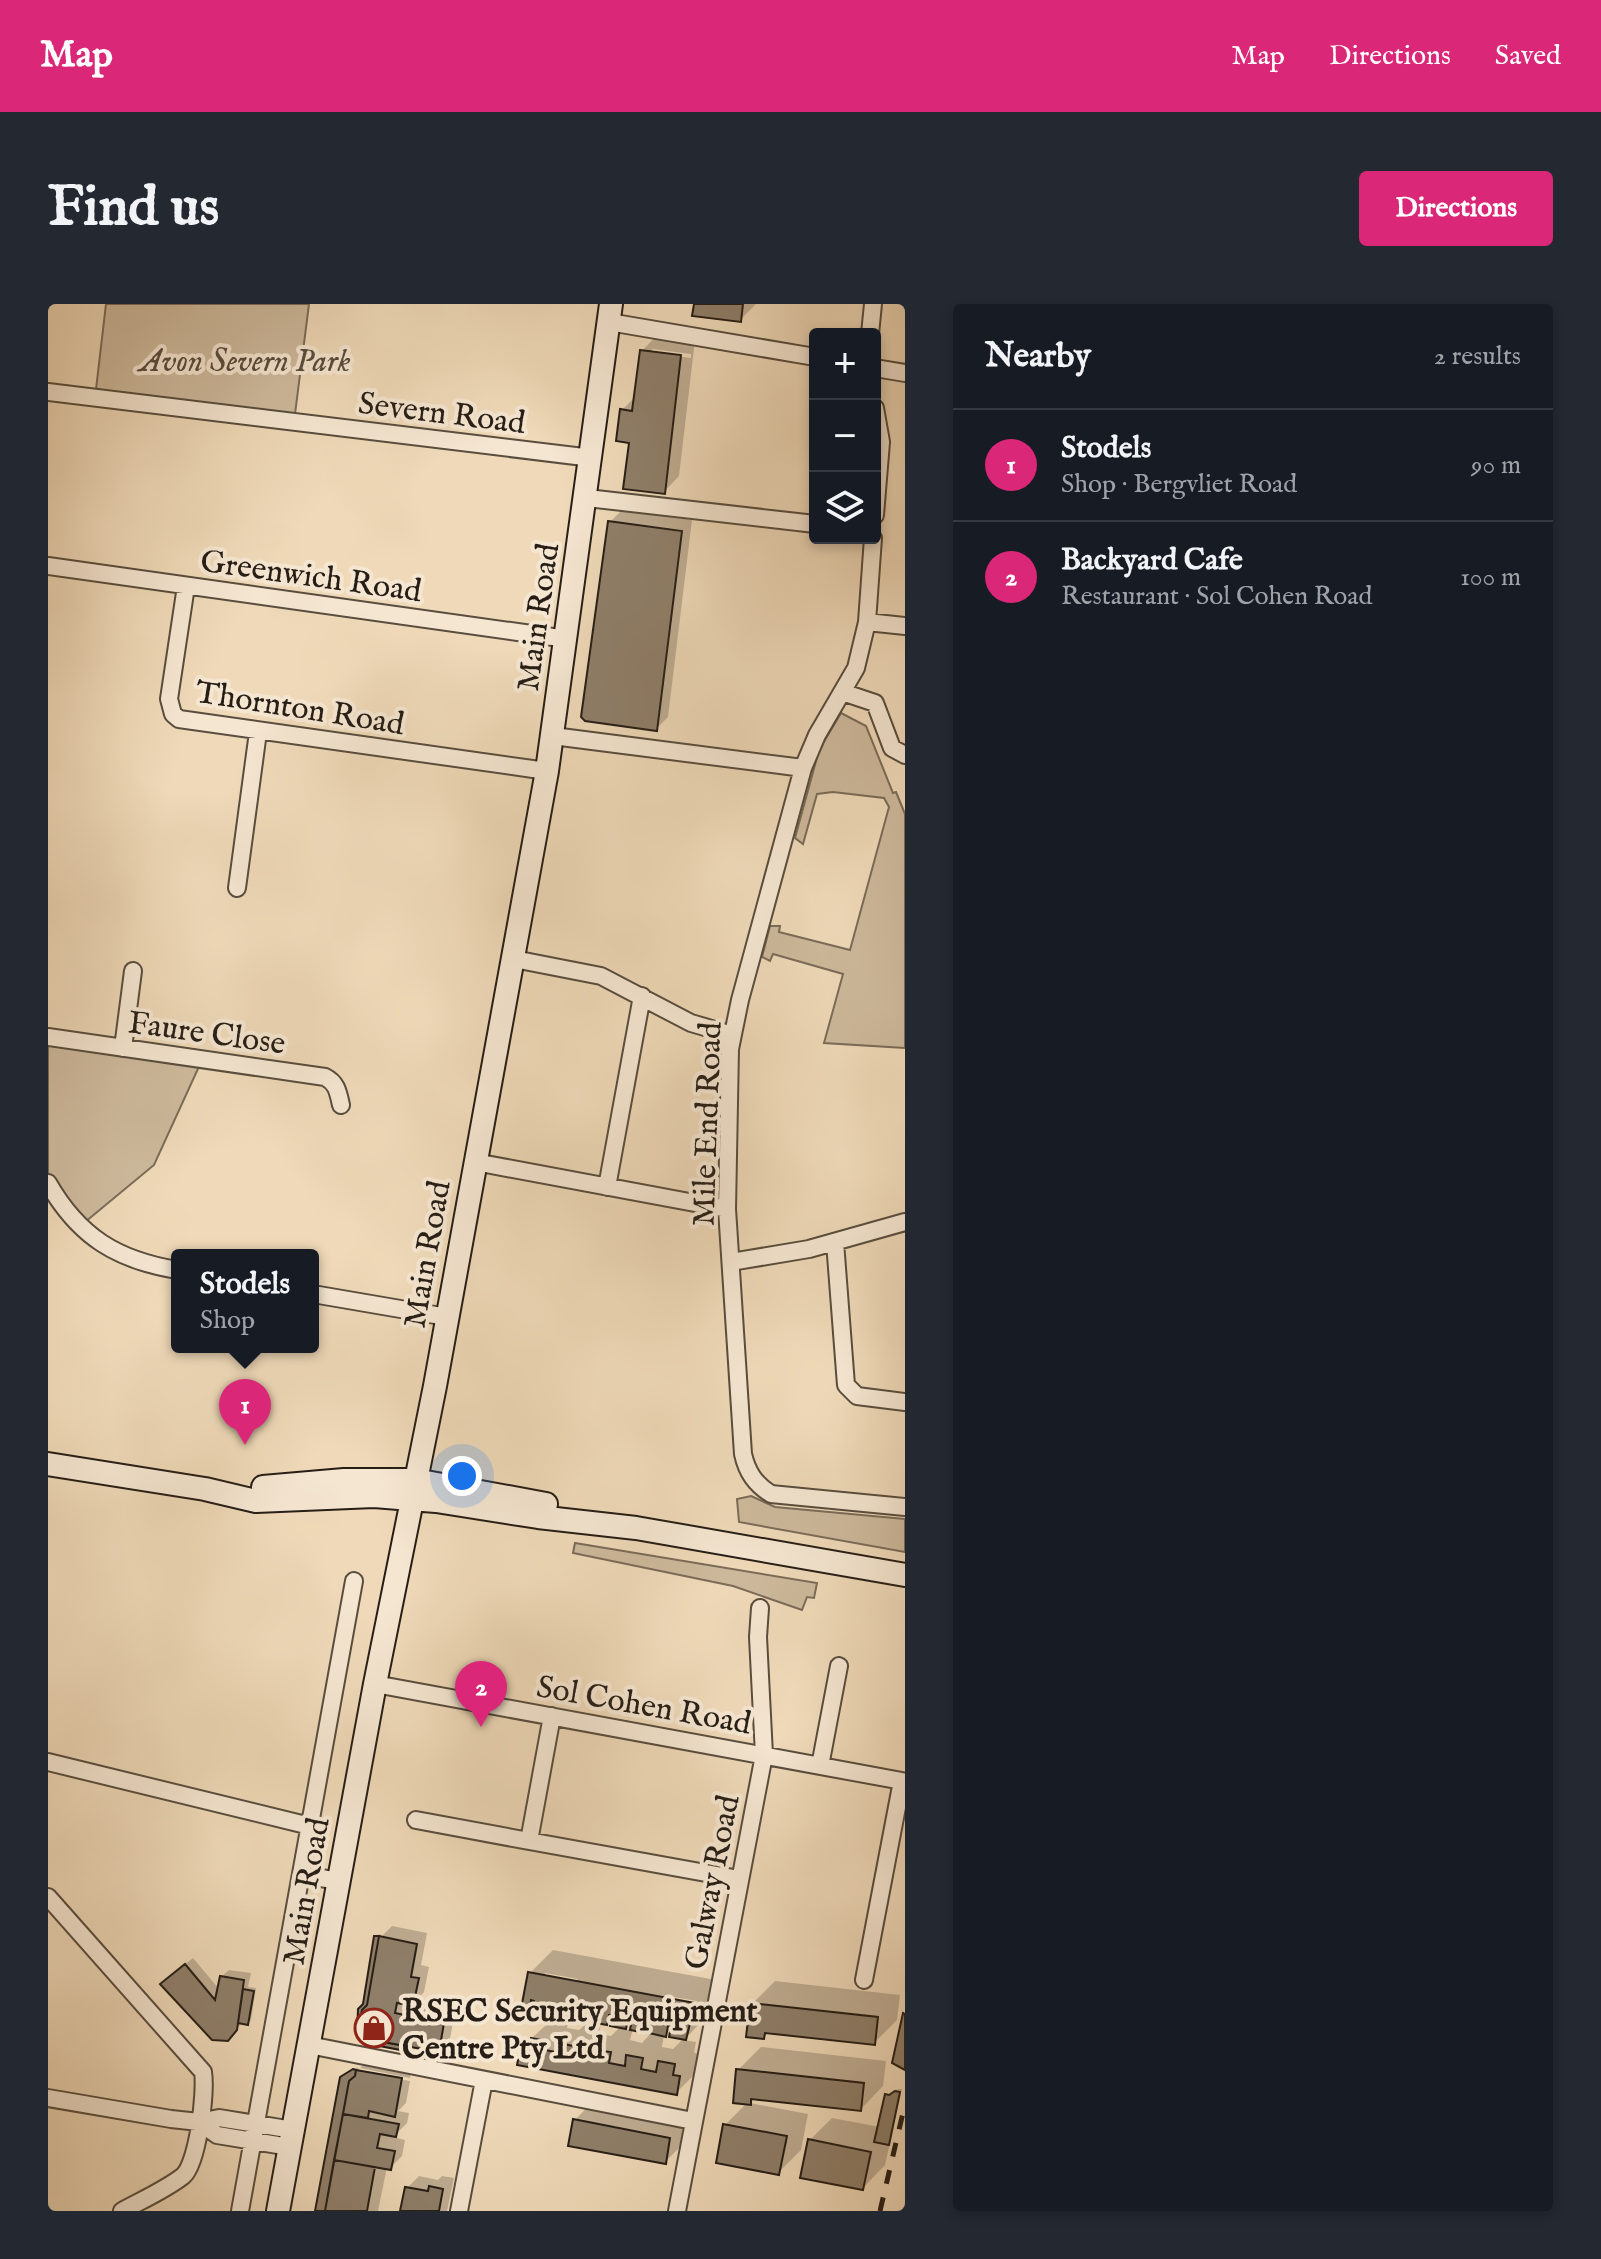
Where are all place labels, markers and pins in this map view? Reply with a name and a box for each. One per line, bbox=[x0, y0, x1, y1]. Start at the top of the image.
pin: 1 bbox=[219, 1379, 271, 1445]
pin: 2 bbox=[455, 1661, 507, 1727]
place label: RSEC Security Equipment Centre Pty Ltd bbox=[402, 1992, 758, 2070]
shop icon: RSEC Security Equipment Centre Pty Ltd bbox=[353, 2007, 395, 2049]

